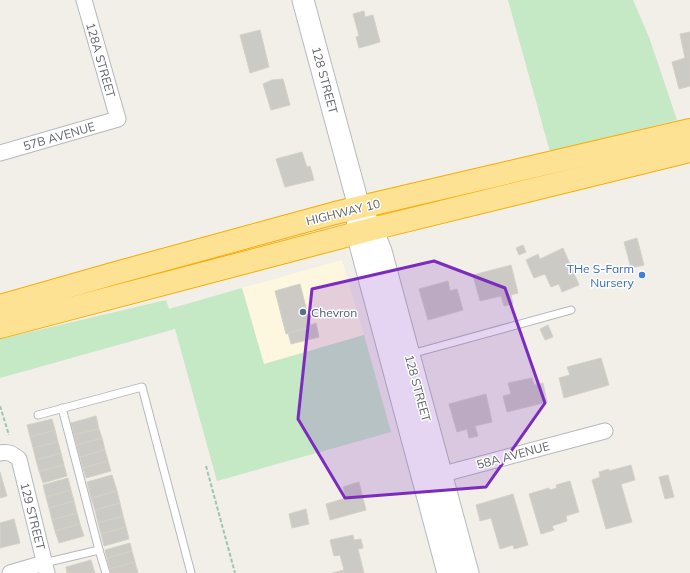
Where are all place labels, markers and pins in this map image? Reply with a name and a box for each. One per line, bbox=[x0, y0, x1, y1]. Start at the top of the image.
place label: THe S-Farm Nursery bbox=[567, 261, 635, 290]
marker: THe S-Farm Nursery bbox=[637, 270, 647, 280]
place label: Chevron bbox=[311, 305, 357, 320]
marker: Chevron bbox=[298, 307, 308, 317]

